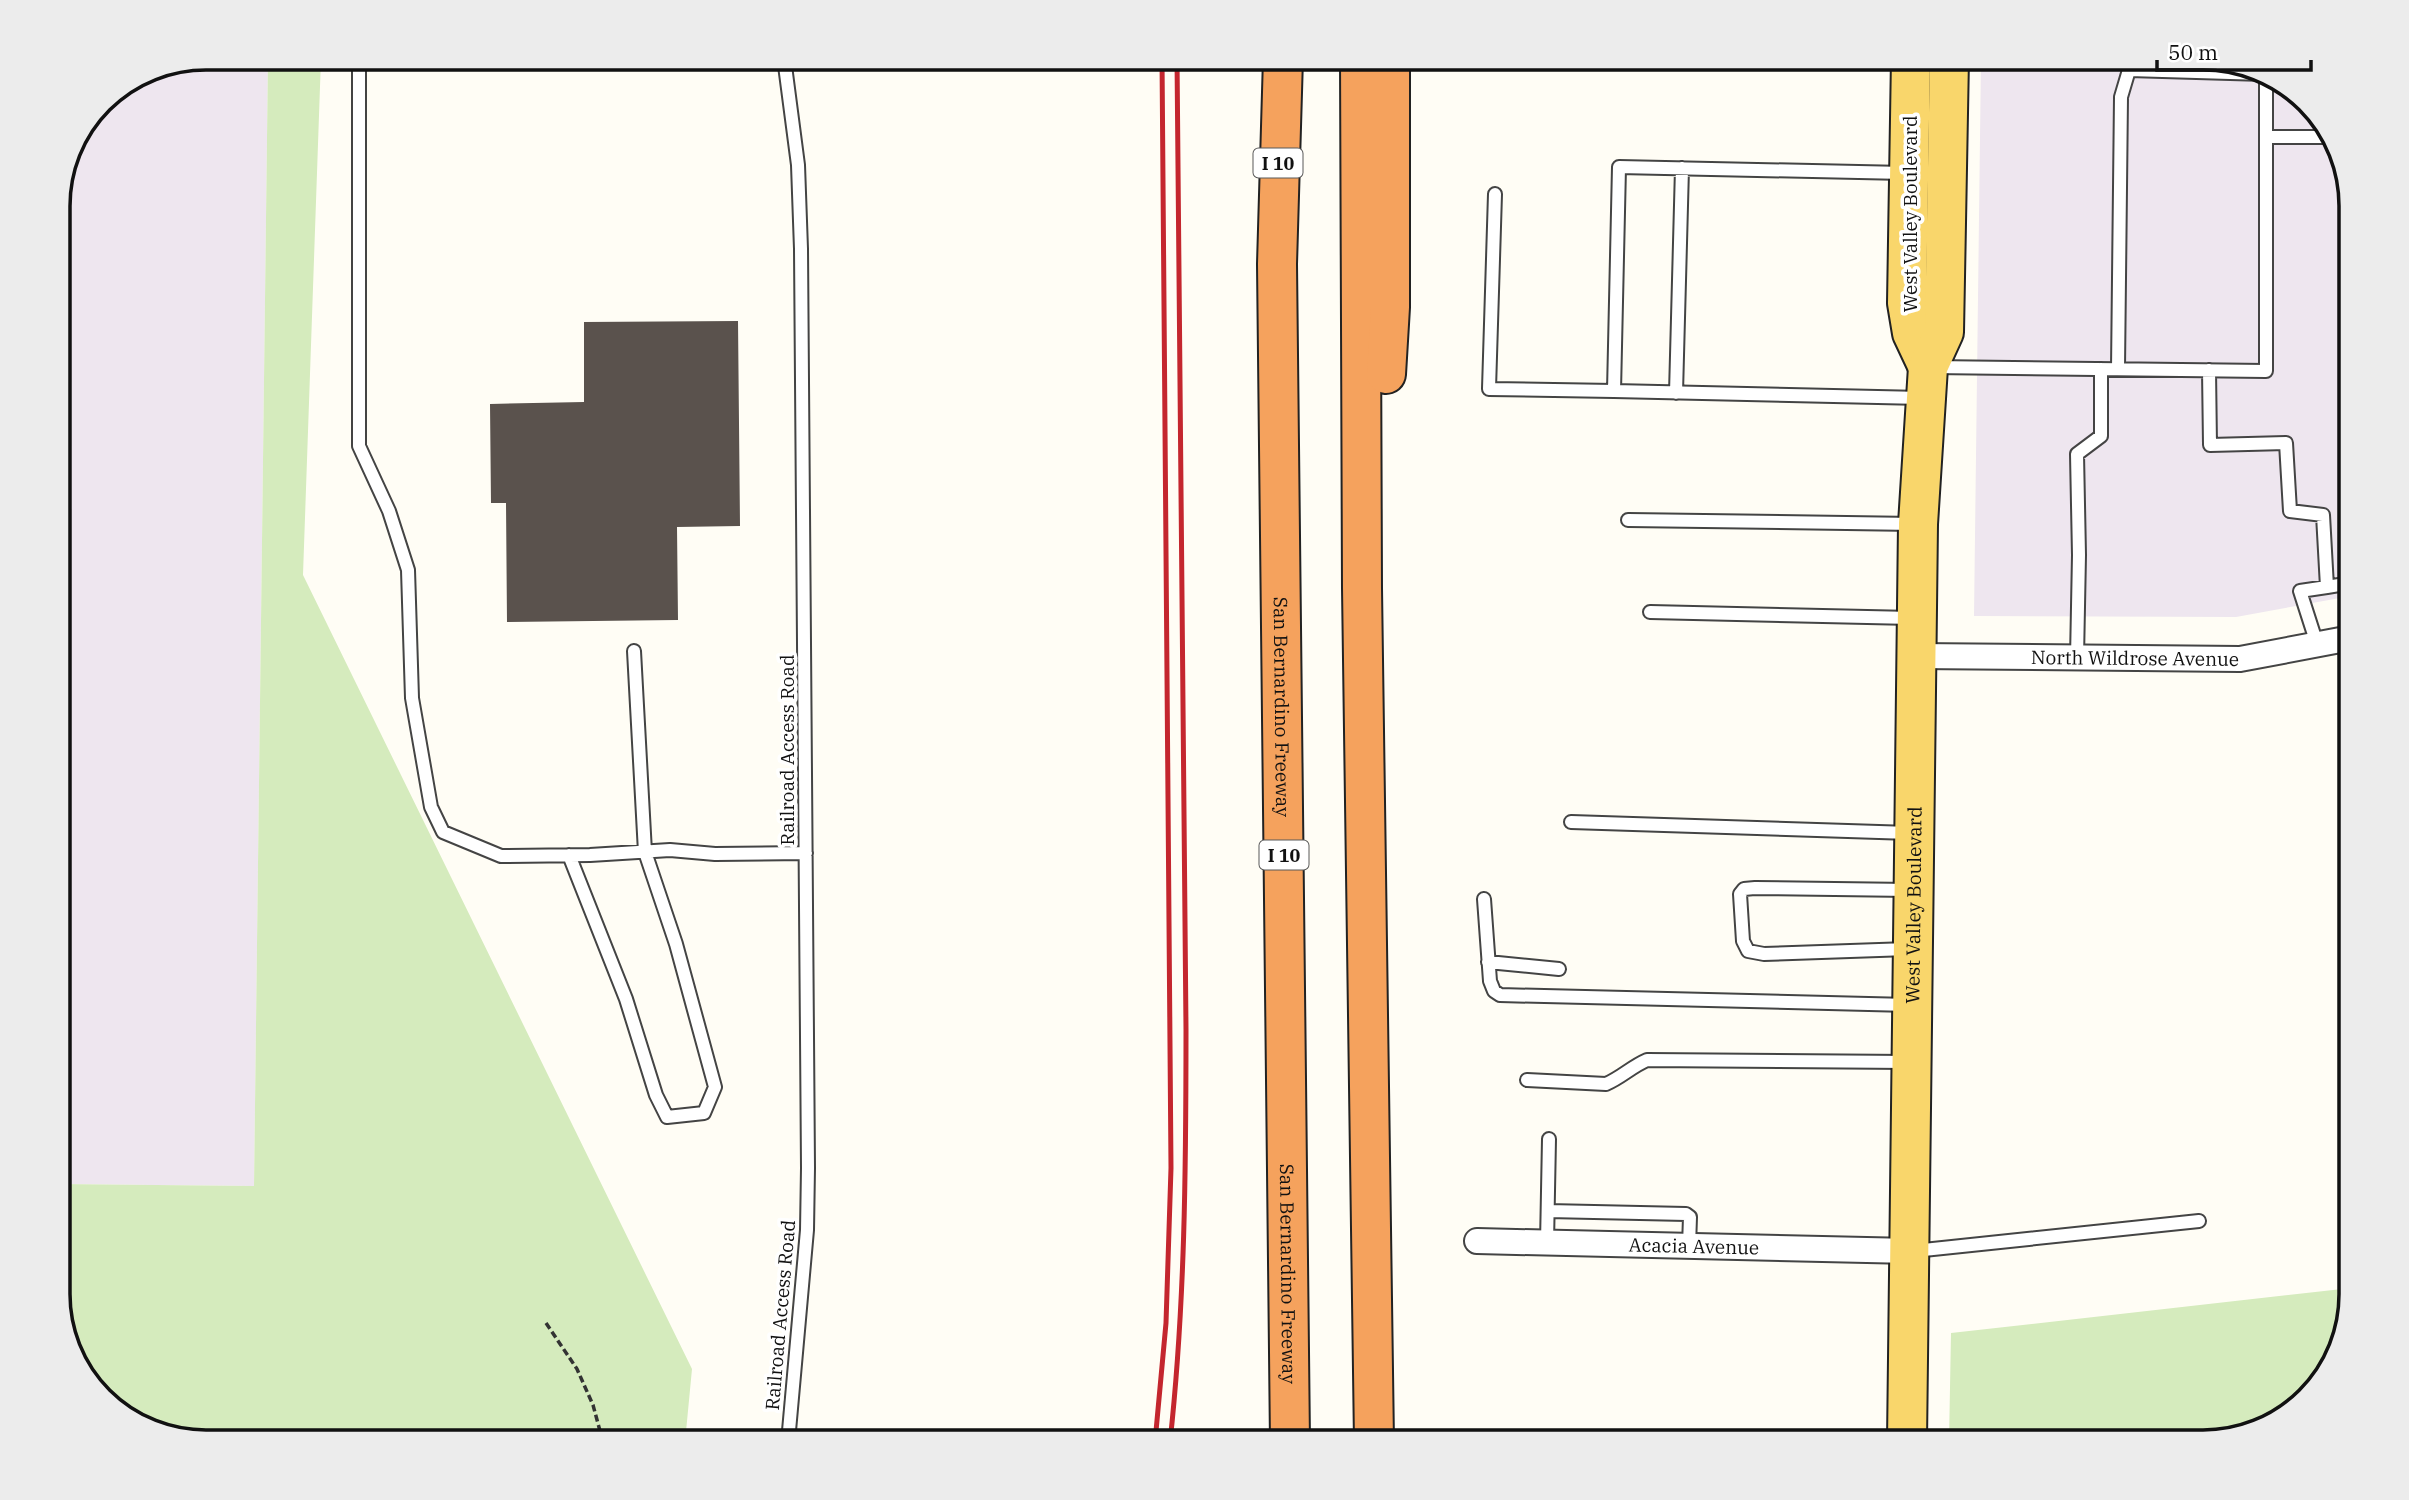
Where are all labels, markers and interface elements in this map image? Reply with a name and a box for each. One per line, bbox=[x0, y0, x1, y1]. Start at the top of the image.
scale bar bbox=[2157, 28, 2311, 72]
text: 50 m bbox=[2168, 38, 2218, 66]
street label: West Valley Boulevard bbox=[1898, 115, 1922, 313]
road number: I 10 bbox=[1254, 148, 1302, 178]
street label: San Bernardino Freeway bbox=[1269, 597, 1295, 818]
street label: North Wildrose Avenue bbox=[2031, 645, 2239, 671]
street label: Railroad Access Road bbox=[775, 655, 799, 846]
street label: West Valley Boulevard bbox=[1900, 806, 1927, 1004]
road number: I 10 bbox=[1260, 840, 1308, 870]
street label: San Bernardino Freeway bbox=[1275, 1163, 1301, 1385]
street label: Railroad Access Road bbox=[760, 1219, 800, 1411]
street label: Acacia Avenue bbox=[1628, 1232, 1759, 1259]

